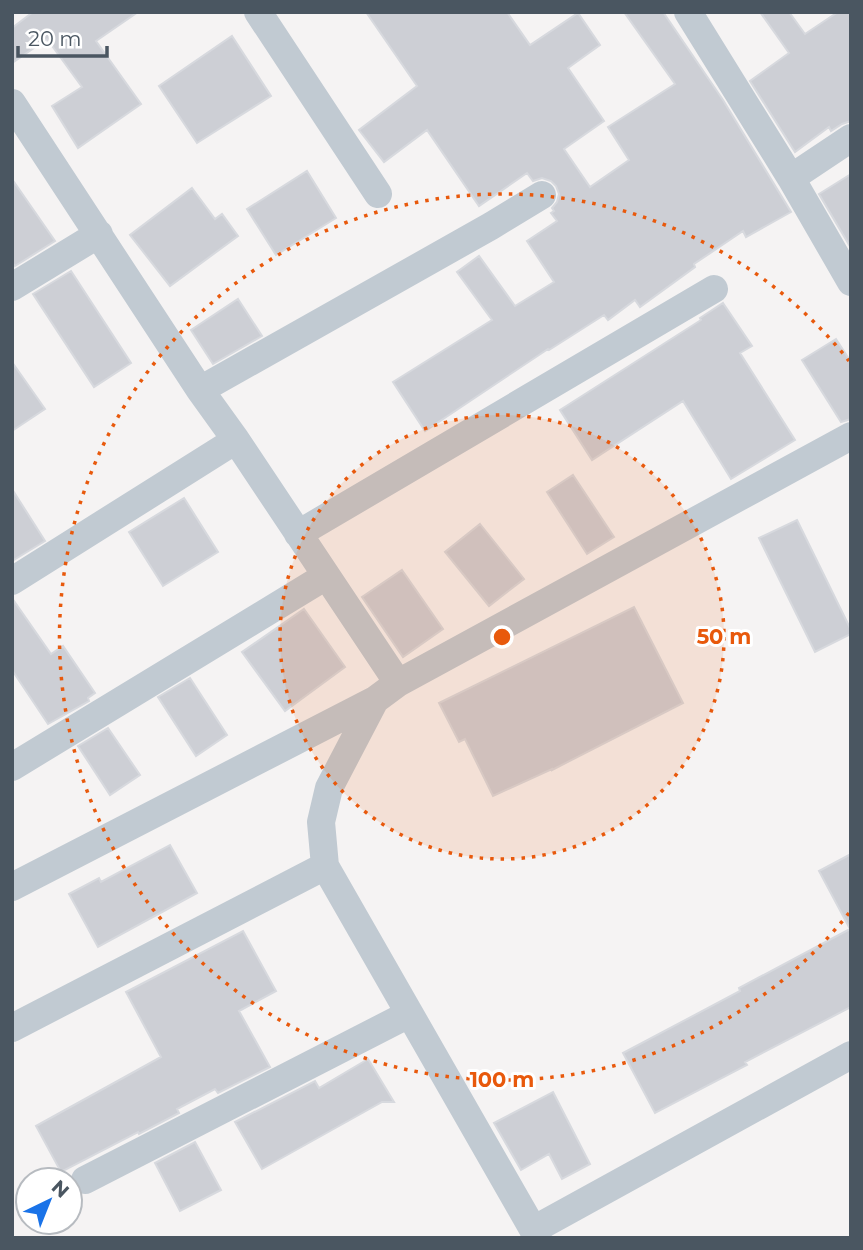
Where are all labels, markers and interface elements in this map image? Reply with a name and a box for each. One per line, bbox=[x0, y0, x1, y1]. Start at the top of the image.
scale bar bbox=[18, 14, 107, 58]
text: 20 m bbox=[28, 26, 82, 51]
text: 50 m bbox=[697, 624, 751, 649]
centre of rings bbox=[490, 625, 514, 649]
text: 100 m bbox=[470, 1067, 534, 1092]
north arrow bbox=[14, 1166, 84, 1236]
text: N bbox=[47, 1175, 74, 1203]

